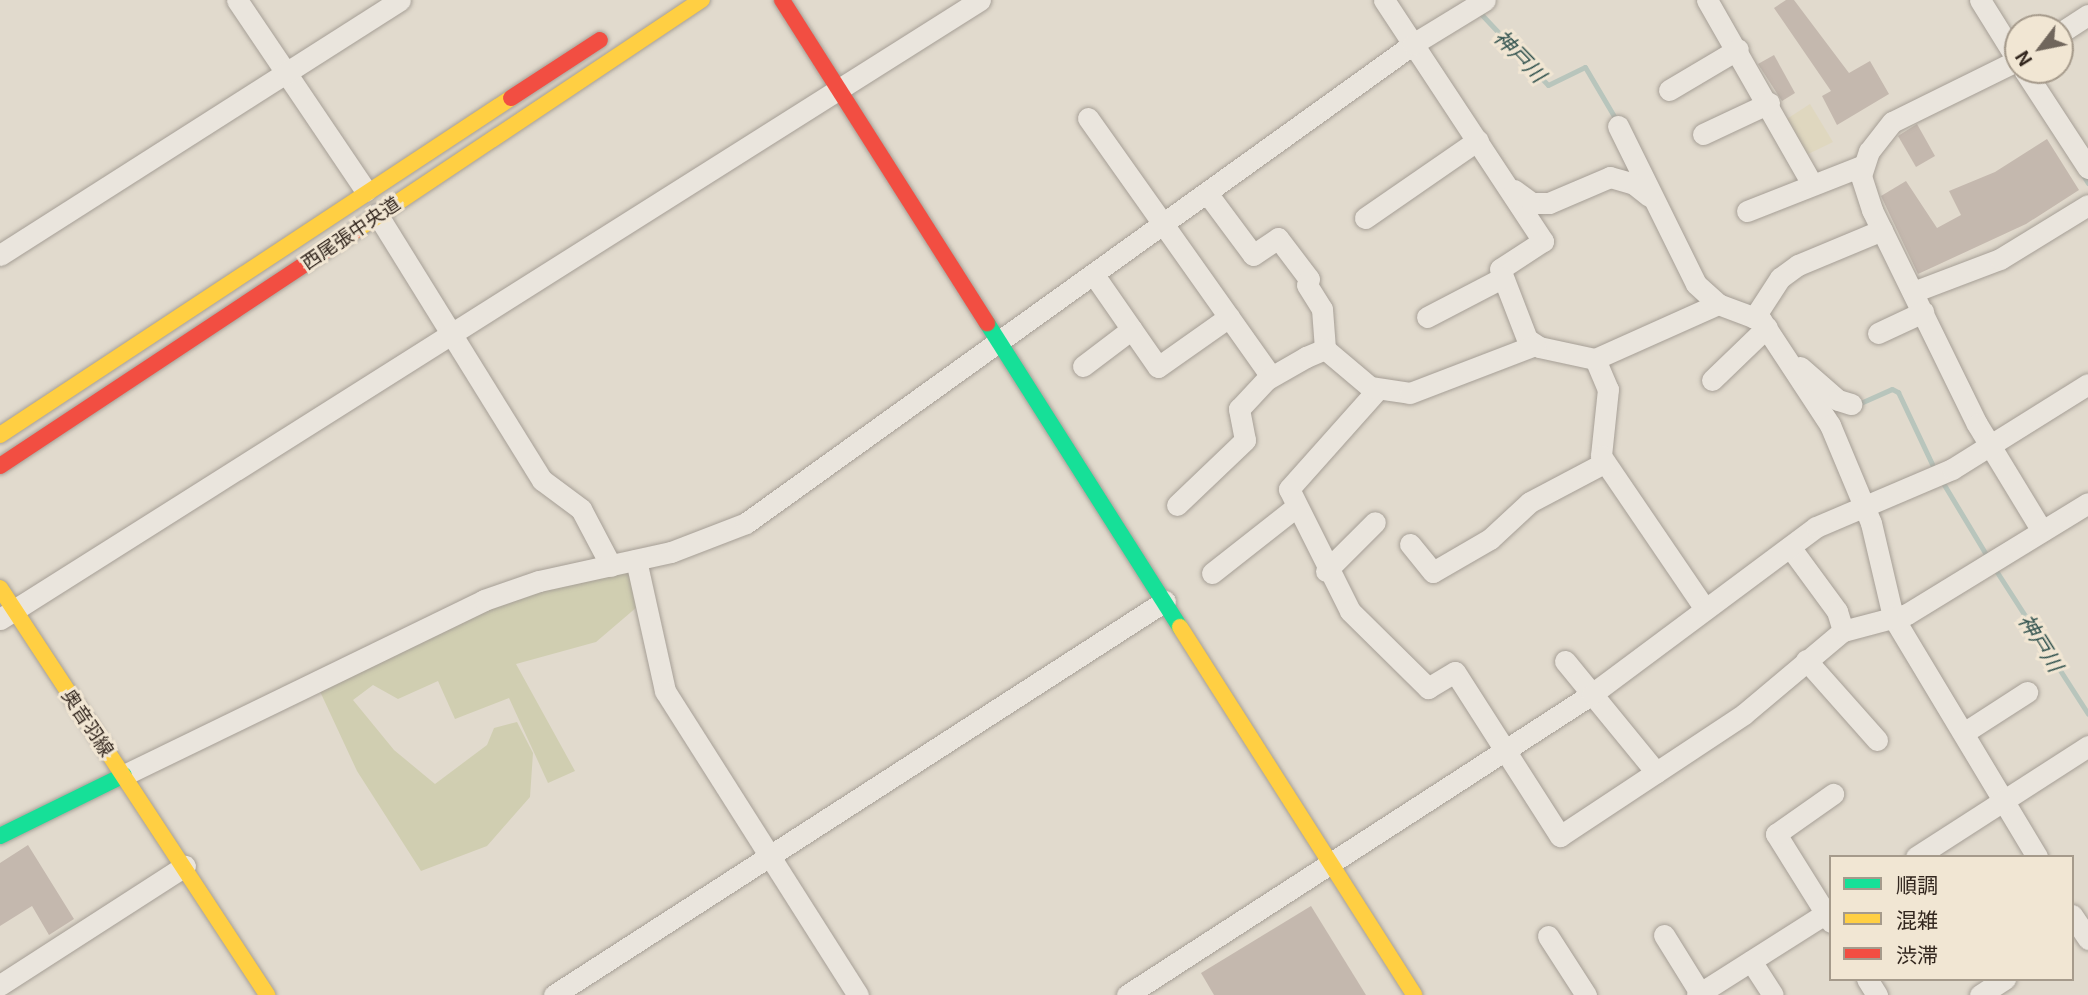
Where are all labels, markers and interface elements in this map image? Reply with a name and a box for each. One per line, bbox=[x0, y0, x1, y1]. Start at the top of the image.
north arrow bbox=[2004, 14, 2074, 84]
water label: 神戸川 bbox=[1490, 24, 1552, 86]
text: N bbox=[2007, 46, 2038, 73]
street label: 西尾張中央道 bbox=[296, 191, 404, 273]
water label: 神戸川 bbox=[2015, 609, 2069, 675]
street label: 奥音羽線 bbox=[58, 684, 120, 760]
legend bbox=[1829, 855, 2074, 981]
text: 順調 bbox=[1896, 869, 1938, 899]
text: 混雑 bbox=[1896, 904, 1938, 934]
text: 渋滞 bbox=[1896, 939, 1938, 969]

